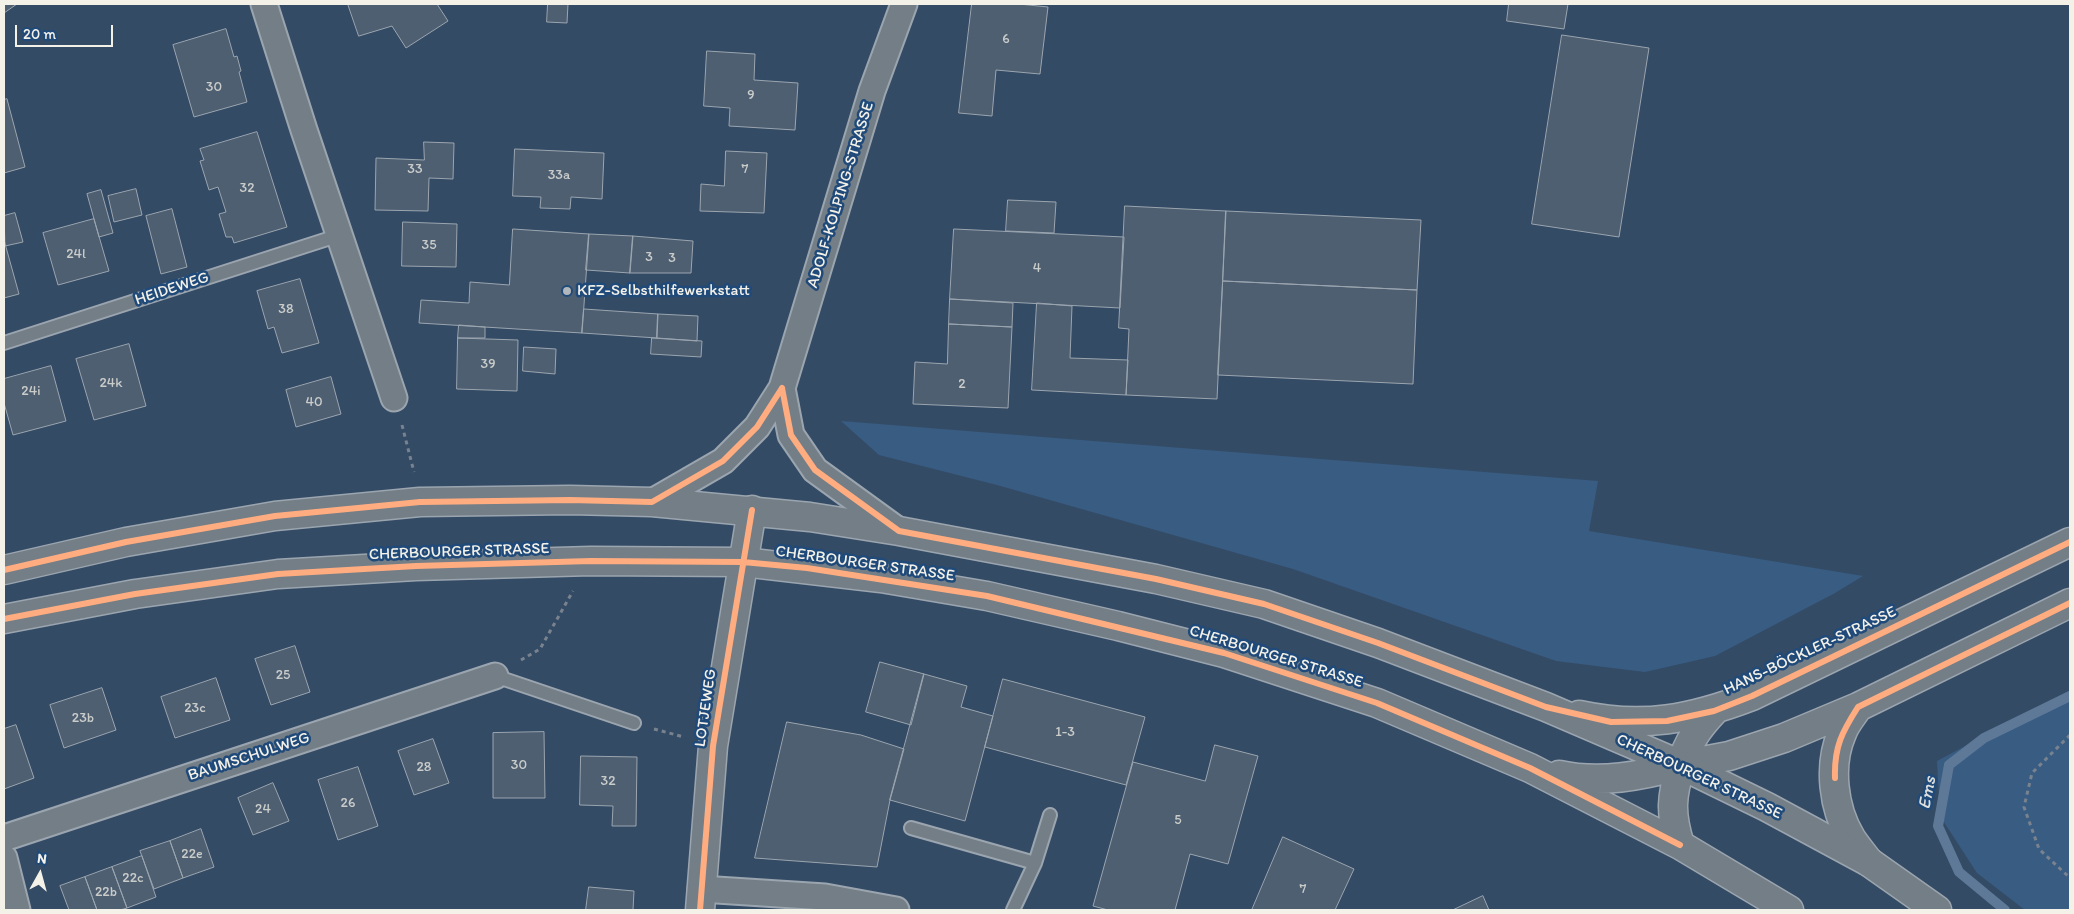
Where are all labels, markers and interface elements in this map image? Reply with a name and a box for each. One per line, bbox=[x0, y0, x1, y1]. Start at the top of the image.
scale bar bbox=[18, 15, 115, 47]
text: 20 m bbox=[23, 25, 56, 43]
house number: 6 bbox=[1002, 31, 1010, 47]
house number: 30 bbox=[206, 79, 222, 95]
house number: 9 bbox=[747, 87, 755, 103]
street label: ADOLF-KOLPING-STRASSE bbox=[804, 100, 878, 290]
house number: 33 bbox=[407, 161, 423, 177]
house number: 7 bbox=[742, 161, 748, 177]
house number: 33a bbox=[548, 167, 570, 183]
house number: 32 bbox=[240, 180, 254, 196]
house number: 35 bbox=[422, 237, 436, 253]
house number: 24l bbox=[66, 246, 86, 262]
house number: 3 bbox=[645, 249, 653, 265]
house number: 3 bbox=[668, 250, 676, 266]
house number: 4 bbox=[1033, 260, 1041, 276]
street label: HEIDEWEG bbox=[133, 268, 211, 310]
place label: KFZ-Selbsthilfewerkstatt bbox=[577, 281, 750, 301]
marker: KFZ-Selbsthilfewerkstatt bbox=[561, 285, 573, 297]
house number: 38 bbox=[278, 301, 294, 317]
house number: 39 bbox=[481, 356, 495, 372]
house number: 24k bbox=[99, 375, 123, 391]
house number: 2 bbox=[958, 376, 966, 392]
house number: 24i bbox=[21, 383, 41, 399]
house number: 40 bbox=[305, 394, 323, 410]
street label: CHERBOURGER STRASSE bbox=[368, 539, 550, 565]
street label: CHERBOURGER STRASSE bbox=[774, 542, 956, 586]
street label: HANS-BÖCKLER-STRASSE bbox=[1721, 603, 1899, 699]
street label: CHERBOURGER STRASSE bbox=[1187, 621, 1365, 693]
house number: 25 bbox=[276, 667, 290, 683]
street label: LOTJEWEG bbox=[691, 668, 721, 748]
house number: 23c bbox=[184, 700, 206, 716]
house number: 23b bbox=[72, 710, 94, 726]
house number: 1-3 bbox=[1055, 724, 1075, 740]
street label: BAUMSCHULWEG bbox=[186, 728, 312, 786]
street label: CHERBOURGER STRASSE bbox=[1613, 730, 1785, 824]
house number: 30 bbox=[511, 757, 527, 773]
house number: 28 bbox=[416, 759, 432, 775]
house number: 32 bbox=[601, 773, 615, 789]
water label: Ems bbox=[1914, 775, 1942, 811]
house number: 26 bbox=[341, 795, 355, 811]
house number: 24 bbox=[255, 801, 271, 817]
house number: 5 bbox=[1174, 812, 1182, 828]
house number: 22e bbox=[181, 846, 203, 862]
north arrow bbox=[15, 849, 65, 899]
text: N bbox=[36, 850, 48, 868]
house number: 22c bbox=[122, 870, 144, 886]
house number: 7 bbox=[1300, 881, 1306, 897]
house number: 22b bbox=[95, 884, 117, 900]

